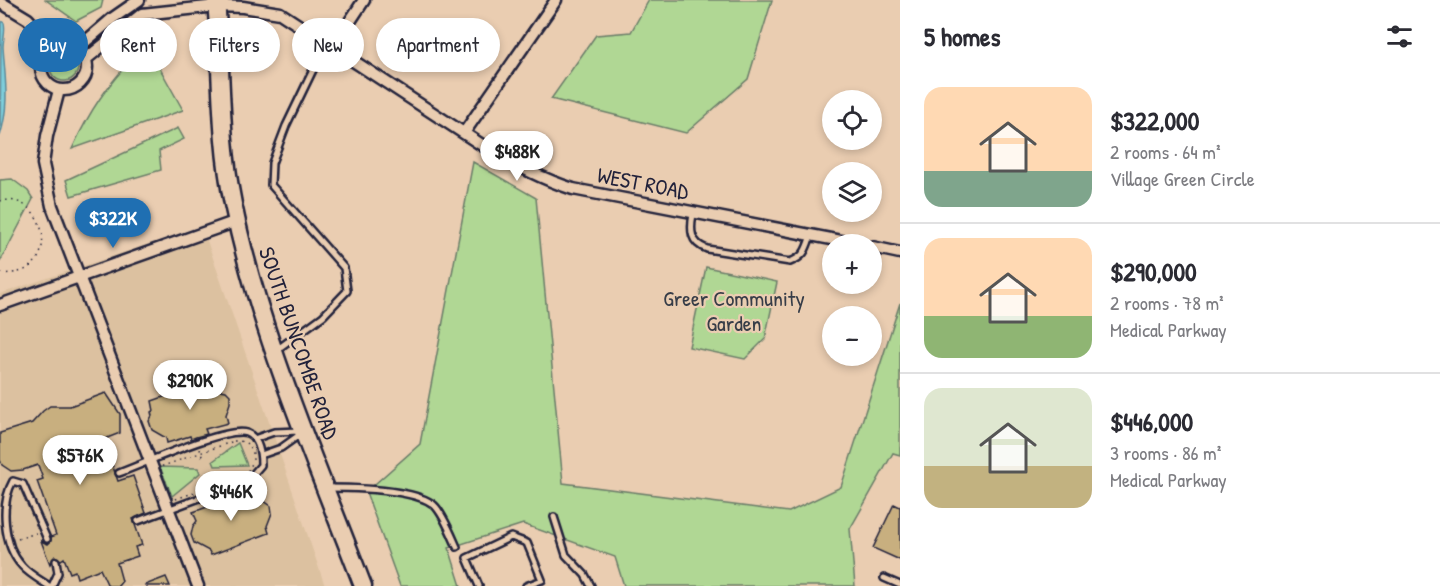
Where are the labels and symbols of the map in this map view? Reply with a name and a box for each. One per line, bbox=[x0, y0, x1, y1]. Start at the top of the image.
pin: $488K bbox=[475, 131, 559, 182]
street label: WEST ROAD bbox=[595, 159, 692, 207]
pin: $322K bbox=[71, 198, 155, 249]
street label: SOUTH BUNCOMBE ROAD bbox=[252, 243, 346, 444]
park label: Greer Community Garden bbox=[663, 283, 805, 338]
pin: $290K bbox=[148, 360, 232, 411]
pin: $576K bbox=[38, 435, 122, 486]
pin: $446K bbox=[189, 471, 273, 522]

